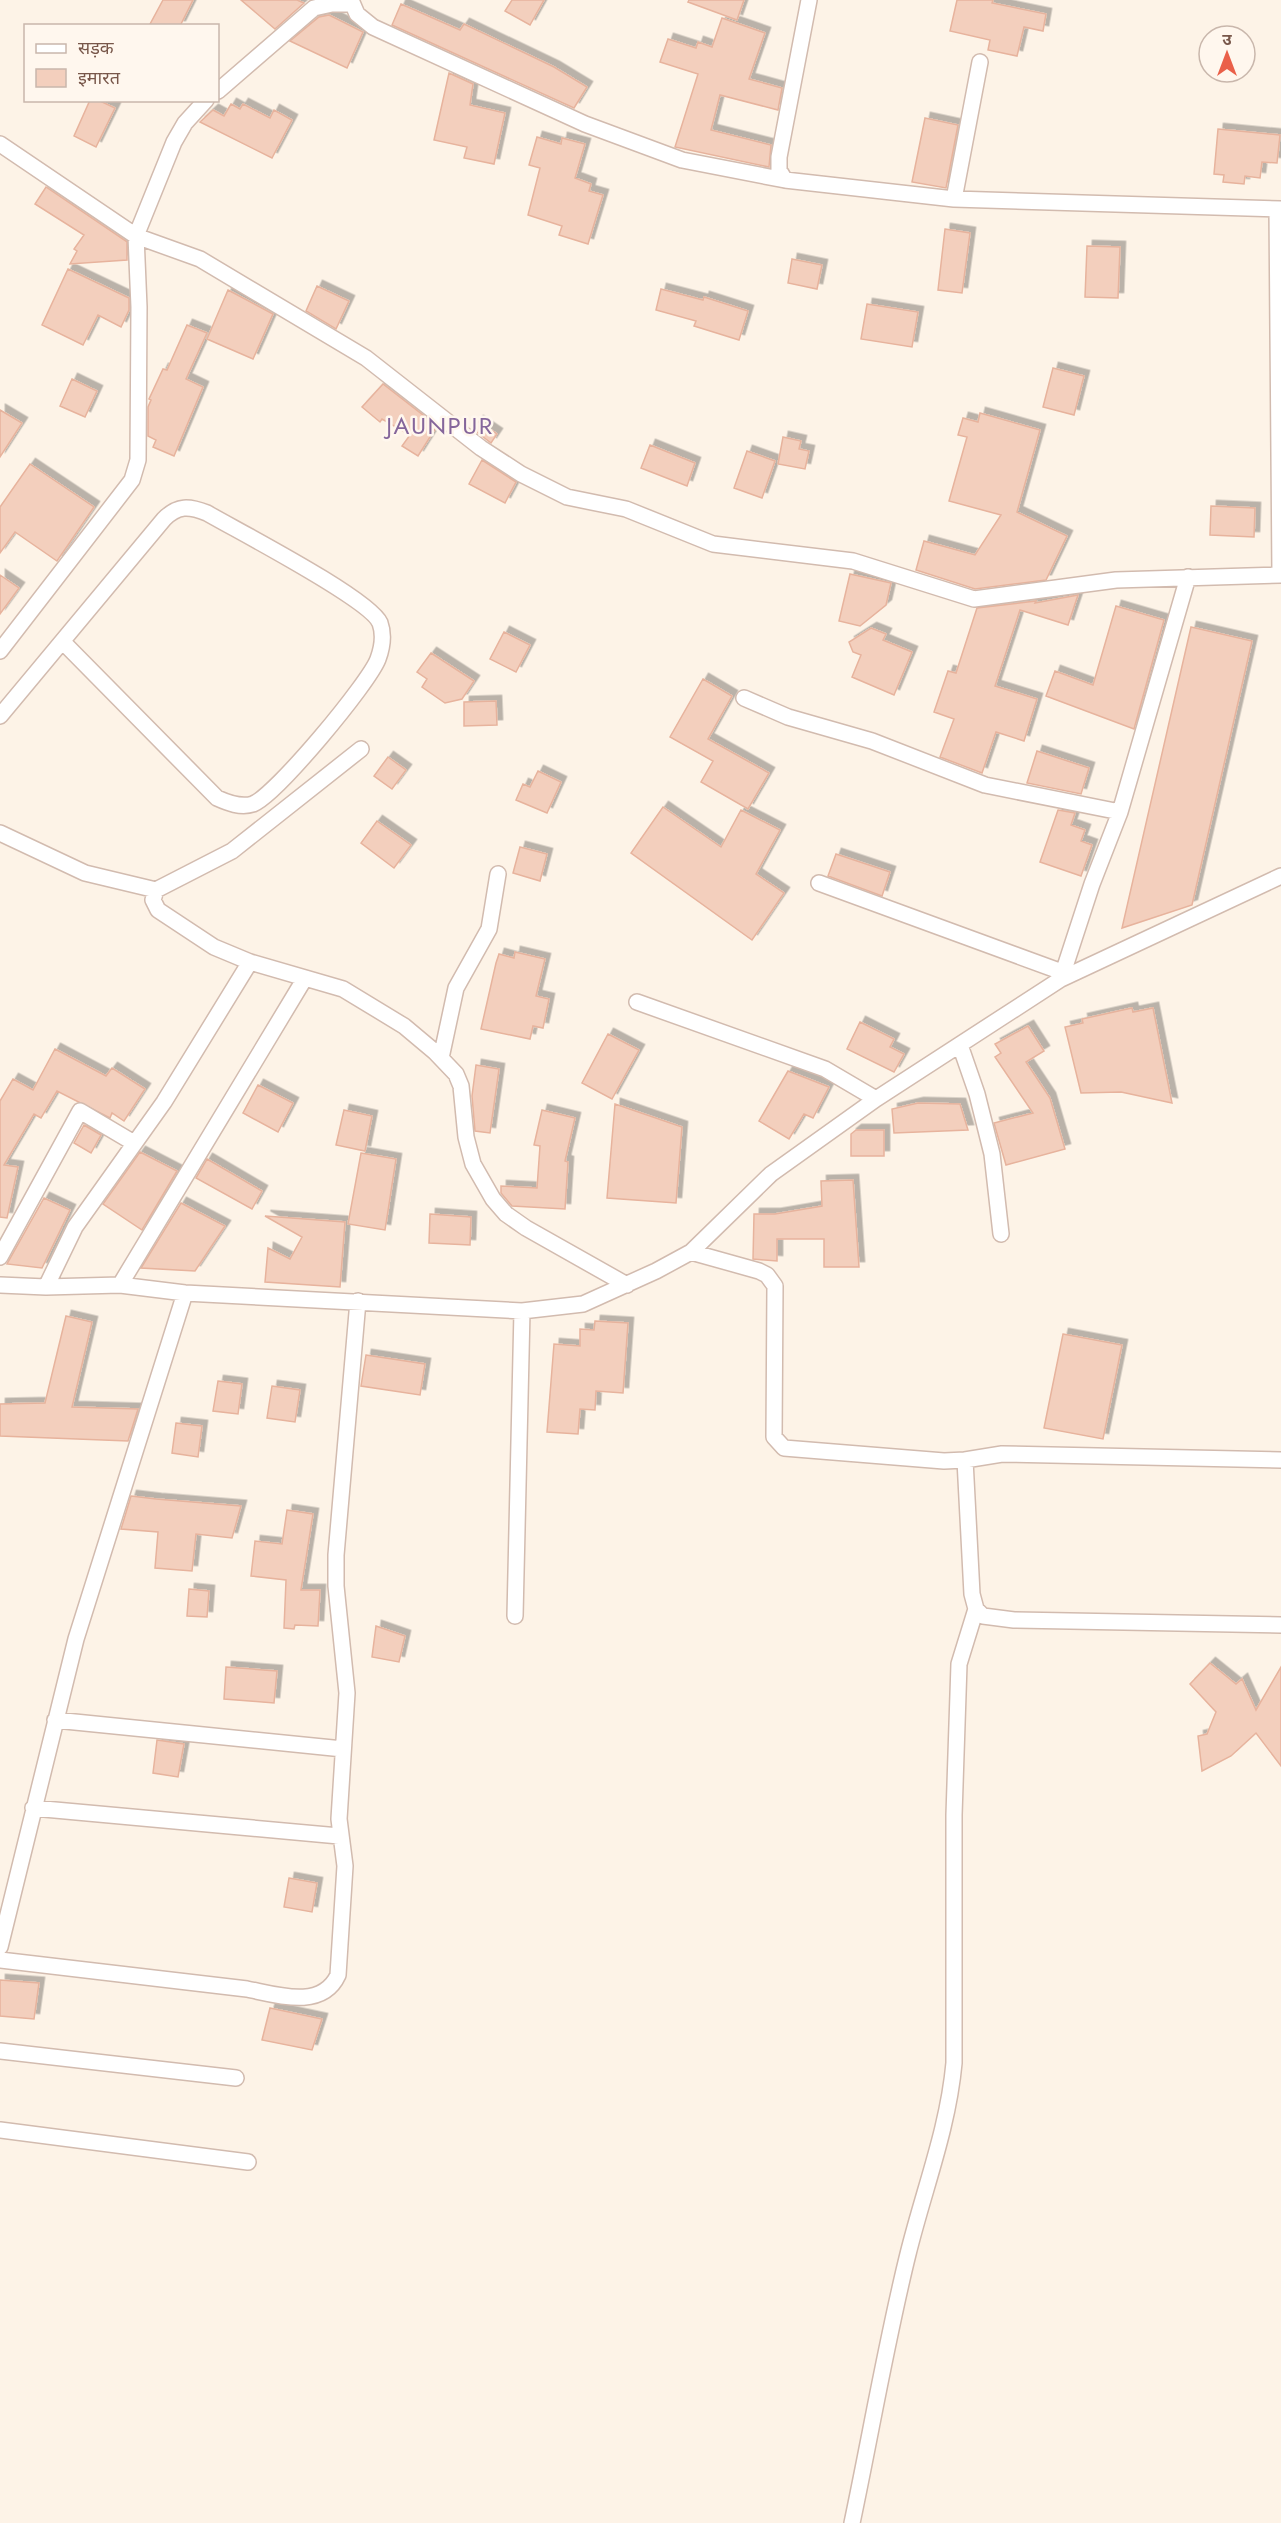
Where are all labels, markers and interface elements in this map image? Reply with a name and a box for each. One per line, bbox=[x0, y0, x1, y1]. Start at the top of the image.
legend bbox=[24, 24, 219, 102]
north arrow bbox=[1197, 24, 1257, 84]
text: उ bbox=[1222, 28, 1232, 51]
text: सड़क bbox=[78, 35, 115, 61]
text: इमारत bbox=[78, 65, 121, 91]
district label: JAUNPUR bbox=[383, 408, 494, 443]

